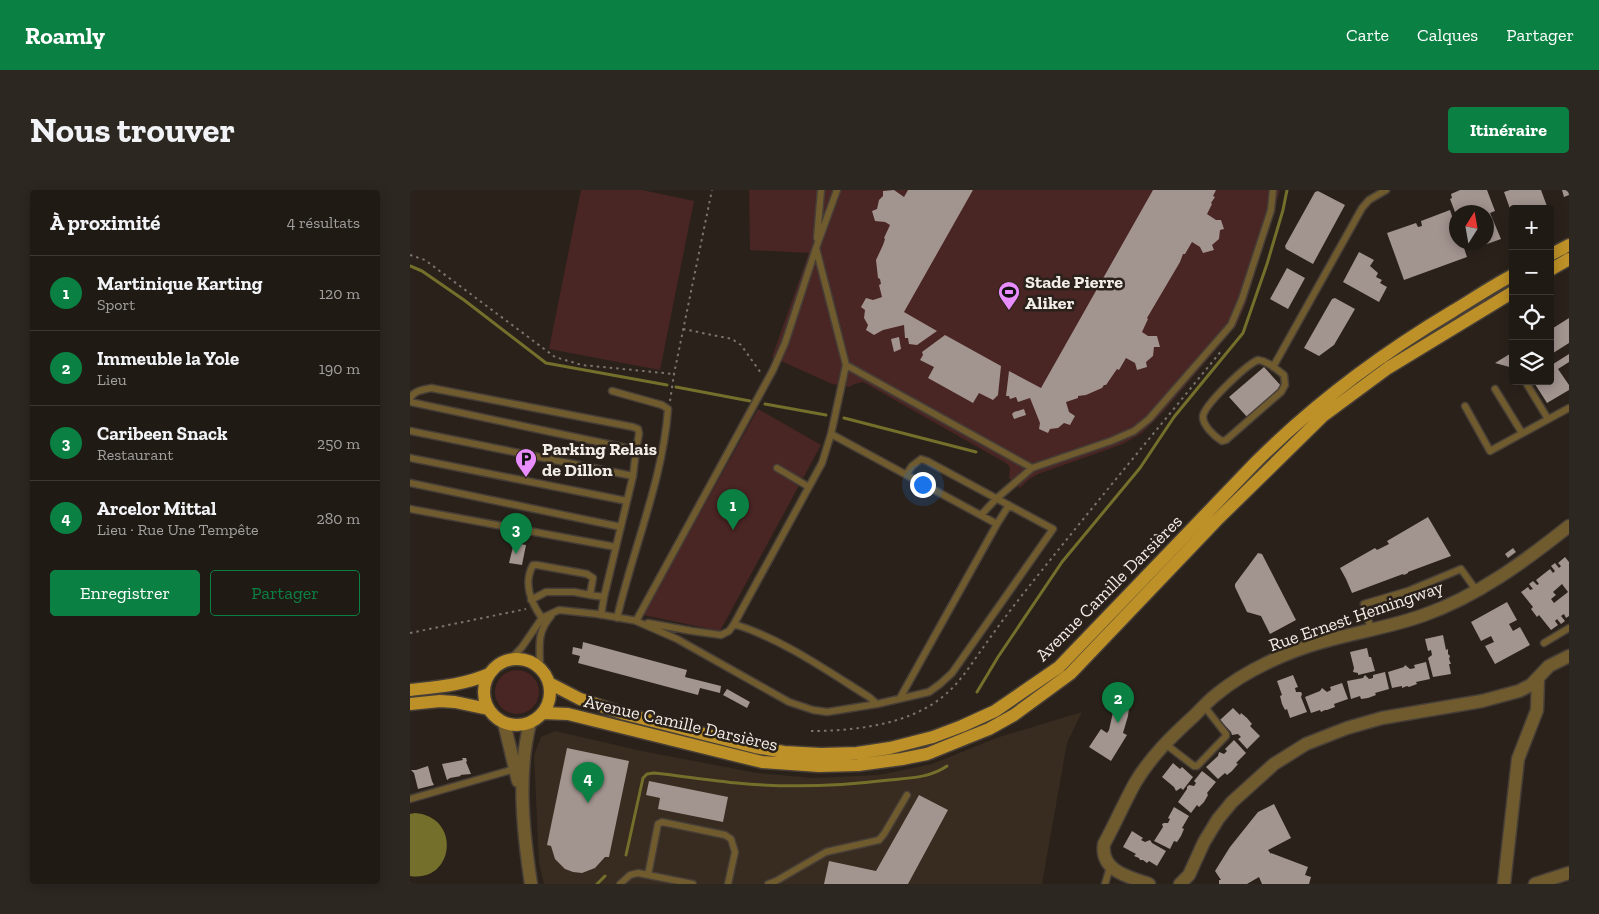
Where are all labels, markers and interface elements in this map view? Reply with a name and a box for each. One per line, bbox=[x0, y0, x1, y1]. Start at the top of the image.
text: Roamly bbox=[25, 21, 105, 50]
text: Carte bbox=[1346, 24, 1389, 46]
text: Calques bbox=[1417, 24, 1478, 46]
text: Partager bbox=[1506, 24, 1574, 46]
button: Itinéraire bbox=[1448, 107, 1569, 153]
text: Nous trouver bbox=[30, 109, 235, 151]
north arrow bbox=[1449, 205, 1494, 250]
map controls bbox=[1509, 205, 1554, 385]
button: + bbox=[1509, 205, 1554, 250]
text: À proximité bbox=[50, 210, 160, 235]
text: 4 résultats bbox=[287, 213, 360, 232]
button: − bbox=[1509, 250, 1554, 295]
place label: Stade Pierre Aliker bbox=[1025, 271, 1123, 314]
text: Martinique Karting bbox=[97, 272, 263, 295]
sports icon: Stade Pierre Aliker bbox=[997, 280, 1021, 311]
text: 1 bbox=[63, 284, 69, 303]
text: 120 m bbox=[319, 284, 360, 303]
text: Sport bbox=[97, 295, 135, 314]
button: locate bbox=[1509, 295, 1554, 340]
button: layers bbox=[1509, 340, 1554, 385]
text: Immeuble la Yole bbox=[97, 347, 239, 370]
text: 2 bbox=[62, 359, 70, 378]
text: 190 m bbox=[319, 359, 360, 378]
text: Lieu bbox=[97, 370, 127, 389]
text: Caribeen Snack bbox=[97, 422, 227, 445]
text: 3 bbox=[62, 434, 70, 453]
text: 250 m bbox=[317, 434, 360, 453]
place label: Parking Relais de Dillon bbox=[542, 438, 657, 481]
text: Restaurant bbox=[97, 445, 173, 464]
parking icon: Parking Relais de Dillon bbox=[514, 447, 538, 478]
your location bbox=[910, 472, 936, 498]
pin: 1 bbox=[717, 489, 749, 530]
text: Arcelor Mittal bbox=[97, 497, 216, 520]
text: 4 bbox=[61, 509, 71, 528]
text: 280 m bbox=[316, 509, 360, 528]
street label: Avenue Camille Darsières bbox=[1031, 510, 1187, 666]
pin: 3 bbox=[500, 513, 532, 554]
text: Lieu · Rue Une Tempête bbox=[97, 520, 259, 539]
button: Enregistrer bbox=[50, 570, 200, 616]
button: Partager bbox=[210, 570, 360, 616]
street label: Rue Ernest Hemingway bbox=[1266, 576, 1447, 656]
pin: 2 bbox=[1102, 682, 1134, 723]
street label: Avenue Camille Darsières bbox=[582, 690, 780, 756]
pin: 4 bbox=[572, 762, 604, 803]

